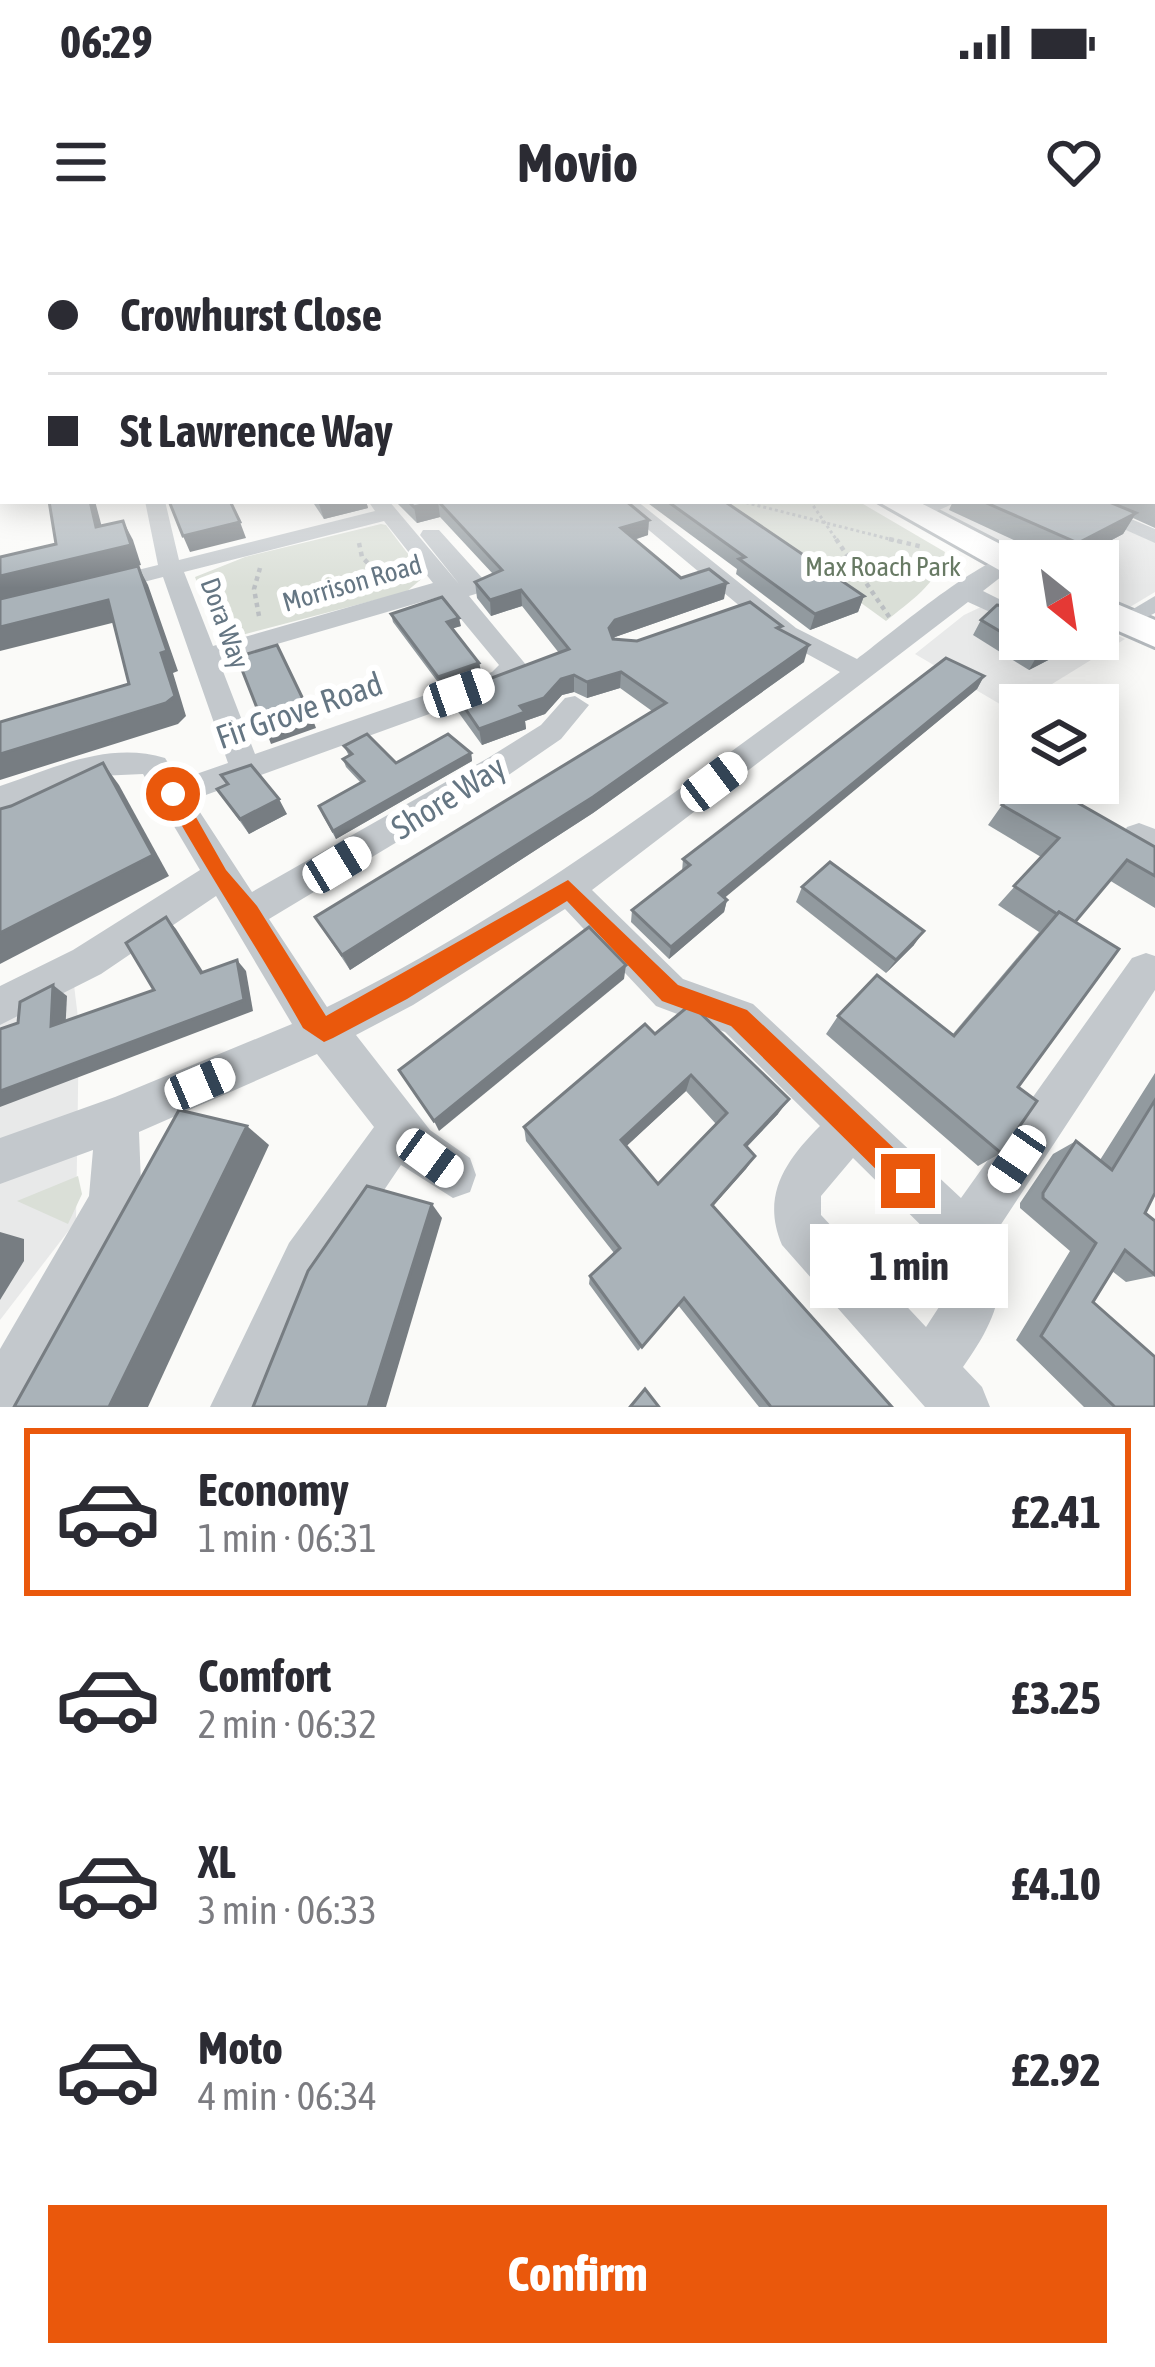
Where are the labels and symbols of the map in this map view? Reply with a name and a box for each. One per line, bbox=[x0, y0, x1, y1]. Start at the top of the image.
north arrow bbox=[999, 540, 1119, 660]
street label: Morrison Road bbox=[279, 548, 425, 618]
park label: Max Roach Park bbox=[805, 551, 961, 582]
street label: Dora Way bbox=[194, 574, 256, 672]
street label: Fir Grove Road bbox=[211, 664, 387, 756]
car bbox=[419, 664, 499, 722]
car bbox=[674, 746, 754, 818]
street label: Shore Way bbox=[384, 747, 512, 847]
route start bbox=[146, 767, 200, 821]
car bbox=[297, 831, 377, 899]
car bbox=[160, 1053, 240, 1115]
car bbox=[982, 1119, 1052, 1199]
car bbox=[390, 1122, 470, 1194]
route end bbox=[881, 1154, 935, 1208]
callout: 1 min bbox=[809, 1223, 1007, 1307]

